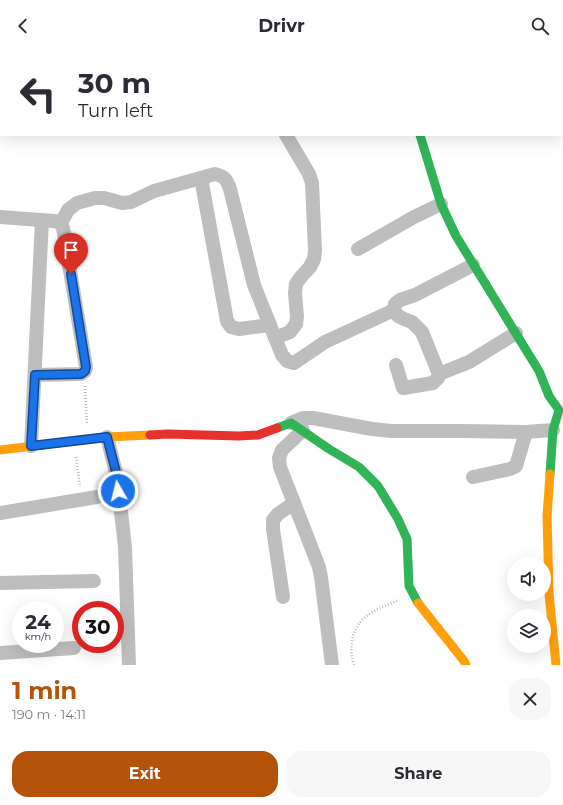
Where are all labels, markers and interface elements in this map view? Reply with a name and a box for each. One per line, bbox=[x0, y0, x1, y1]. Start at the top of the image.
icon: back bbox=[12, 15, 34, 37]
text: Drivr bbox=[258, 15, 305, 37]
icon: search bbox=[529, 15, 551, 37]
text: 30 m bbox=[78, 66, 151, 100]
icon: left bbox=[12, 68, 64, 120]
text: Turn left bbox=[78, 100, 153, 122]
pin bbox=[54, 233, 88, 274]
icon: arrive bbox=[60, 239, 82, 261]
position arrow bbox=[97, 470, 139, 512]
map controls bbox=[507, 557, 551, 653]
button: sound bbox=[507, 557, 551, 601]
speed limit sign: 30 bbox=[72, 601, 124, 653]
button: layers bbox=[507, 609, 551, 653]
text: 24 bbox=[25, 610, 51, 634]
text: km/h bbox=[25, 630, 51, 643]
text: 1 min bbox=[12, 676, 77, 705]
button: close bbox=[509, 678, 551, 720]
text: 190 m · 14:11 bbox=[12, 706, 86, 722]
button: Exit bbox=[12, 751, 278, 797]
button: Share bbox=[286, 751, 551, 797]

